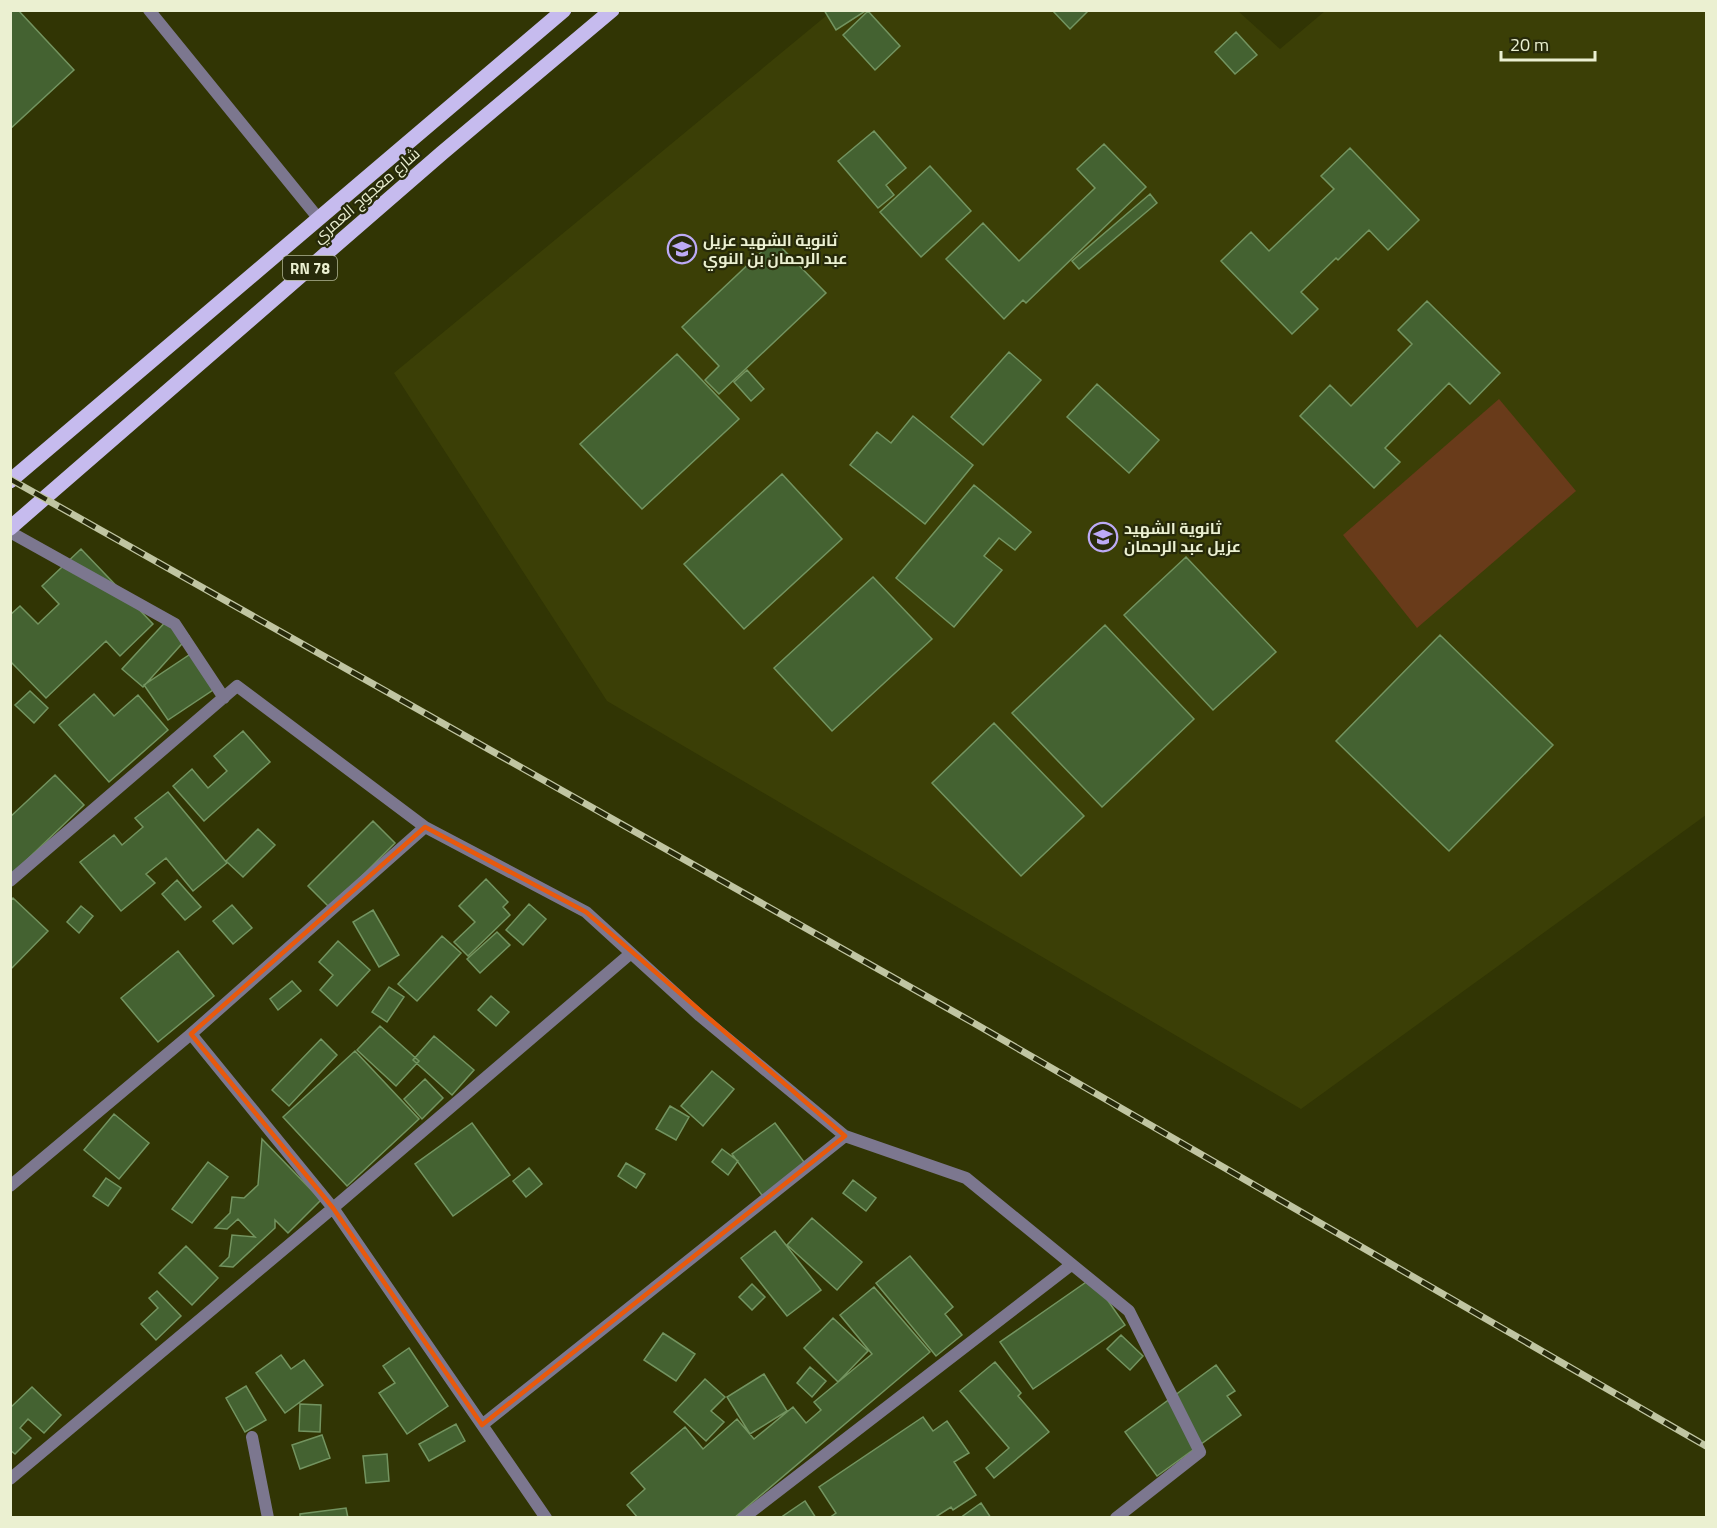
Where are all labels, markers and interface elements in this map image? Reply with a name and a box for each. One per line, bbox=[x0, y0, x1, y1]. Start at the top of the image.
scale bar bbox=[1501, 24, 1596, 62]
text: 20 m bbox=[1510, 31, 1549, 58]
street label: شارع معجوج العمري bbox=[307, 142, 426, 250]
place label: ثانوية الشهيد عزيل عبد الرحمان بن النوي bbox=[703, 228, 847, 271]
school or university icon: ثانوية الشهيد عزيل عبد الرحمان بن النوي bbox=[666, 233, 698, 265]
road number: RN 78 bbox=[283, 256, 337, 280]
place label: ثانوية الشهيد عزيل عبد الرحمان bbox=[1124, 516, 1241, 558]
school or university icon: ثانوية الشهيد عزيل عبد الرحمان bbox=[1087, 521, 1119, 553]

